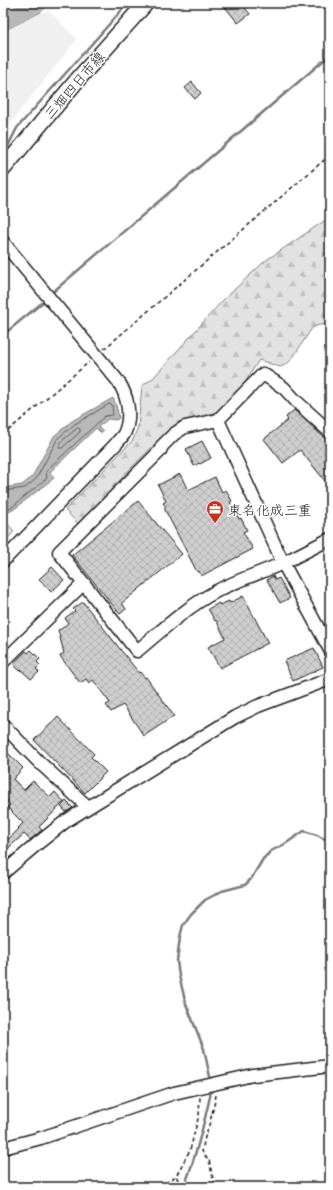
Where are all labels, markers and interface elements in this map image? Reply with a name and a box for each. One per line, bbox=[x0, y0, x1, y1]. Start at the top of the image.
street label: 三畑四日市線 bbox=[39, 46, 109, 124]
office icon: 東名化成三重 bbox=[205, 499, 225, 524]
place label: 東名化成三重 bbox=[228, 499, 312, 520]

